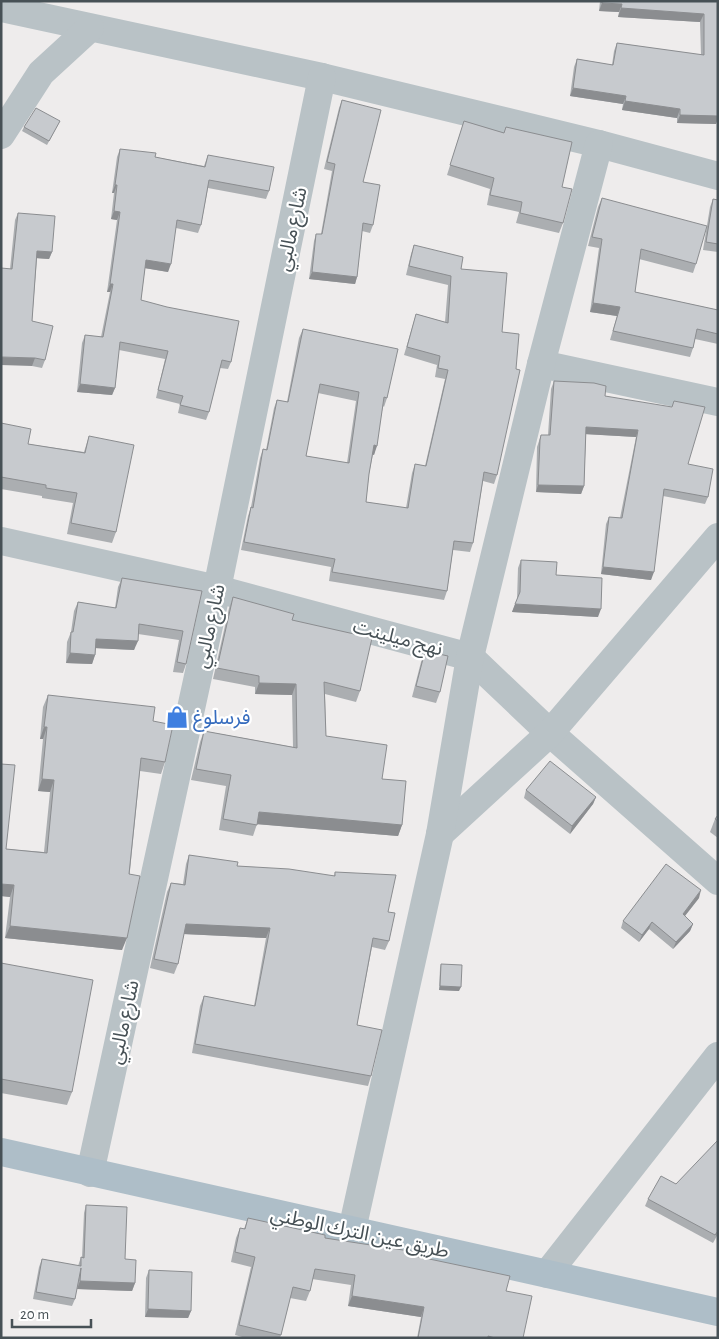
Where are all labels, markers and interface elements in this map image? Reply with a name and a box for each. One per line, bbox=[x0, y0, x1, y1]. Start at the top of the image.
street label: شارع مالبي bbox=[273, 185, 315, 274]
street label: شارع مالبي bbox=[191, 582, 233, 671]
street label: نهج ميلينت bbox=[350, 616, 445, 663]
shop icon: فرسلوغ bbox=[164, 704, 190, 730]
place label: فرسلوغ bbox=[193, 708, 251, 732]
street label: شارع مالبي bbox=[105, 978, 147, 1067]
street label: طريق عين الترك الوطني bbox=[268, 1204, 451, 1266]
scale bar bbox=[12, 1296, 91, 1328]
text: 20 m bbox=[20, 1307, 49, 1322]

